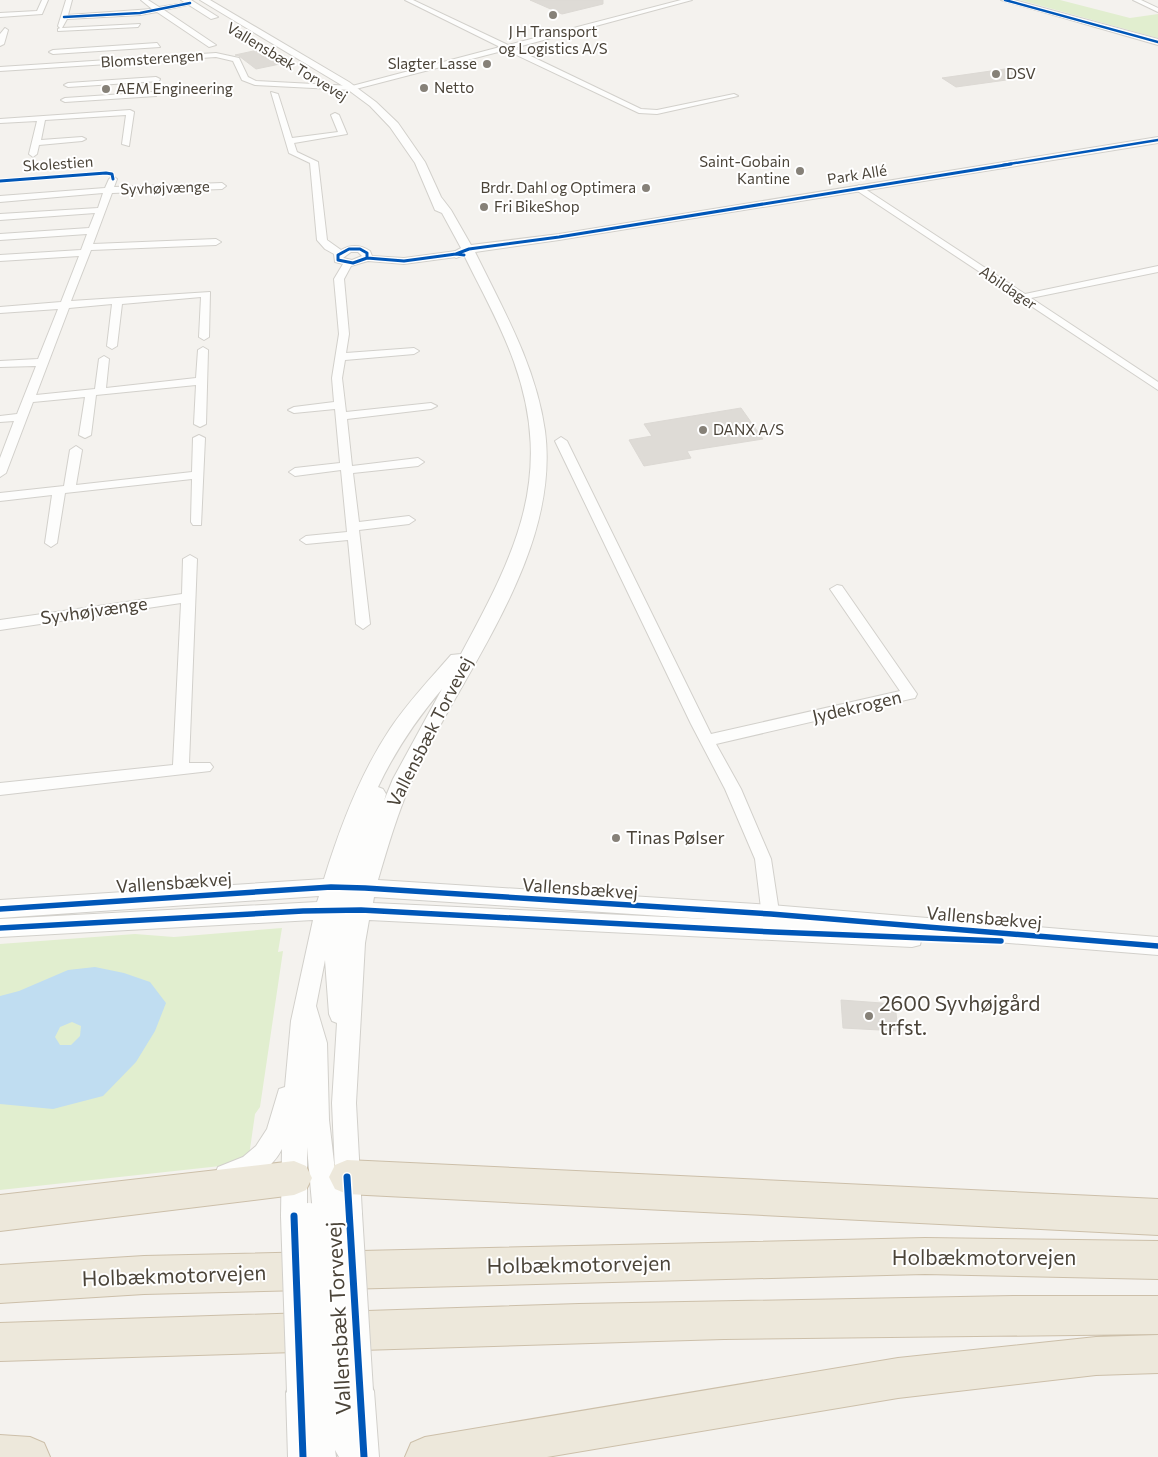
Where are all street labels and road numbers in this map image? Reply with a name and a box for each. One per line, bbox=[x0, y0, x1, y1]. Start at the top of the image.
street label: Vallensbæk Torvevej bbox=[224, 18, 351, 104]
street label: Blomsterengen bbox=[100, 45, 204, 71]
street label: Skolestien bbox=[22, 152, 94, 174]
street label: Park Allé bbox=[826, 160, 888, 188]
street label: Syvhøjvænge bbox=[120, 176, 210, 198]
street label: Abildager bbox=[976, 261, 1041, 313]
street label: Syvhøjvænge bbox=[39, 592, 149, 628]
street label: Vallensbæk Torvevej bbox=[382, 653, 477, 810]
street label: Jydekrogen bbox=[810, 685, 904, 727]
street label: Vallensbækvej bbox=[115, 867, 233, 897]
street label: Vallensbækvej bbox=[521, 873, 639, 903]
street label: Vallensbækvej bbox=[925, 901, 1043, 933]
street label: Vallensbæk Torvevej bbox=[320, 1221, 355, 1415]
street label: Holbækmotorvejen bbox=[892, 1244, 1076, 1269]
street label: Holbækmotorvejen bbox=[486, 1249, 671, 1278]
street label: Holbækmotorvejen bbox=[81, 1259, 267, 1290]

